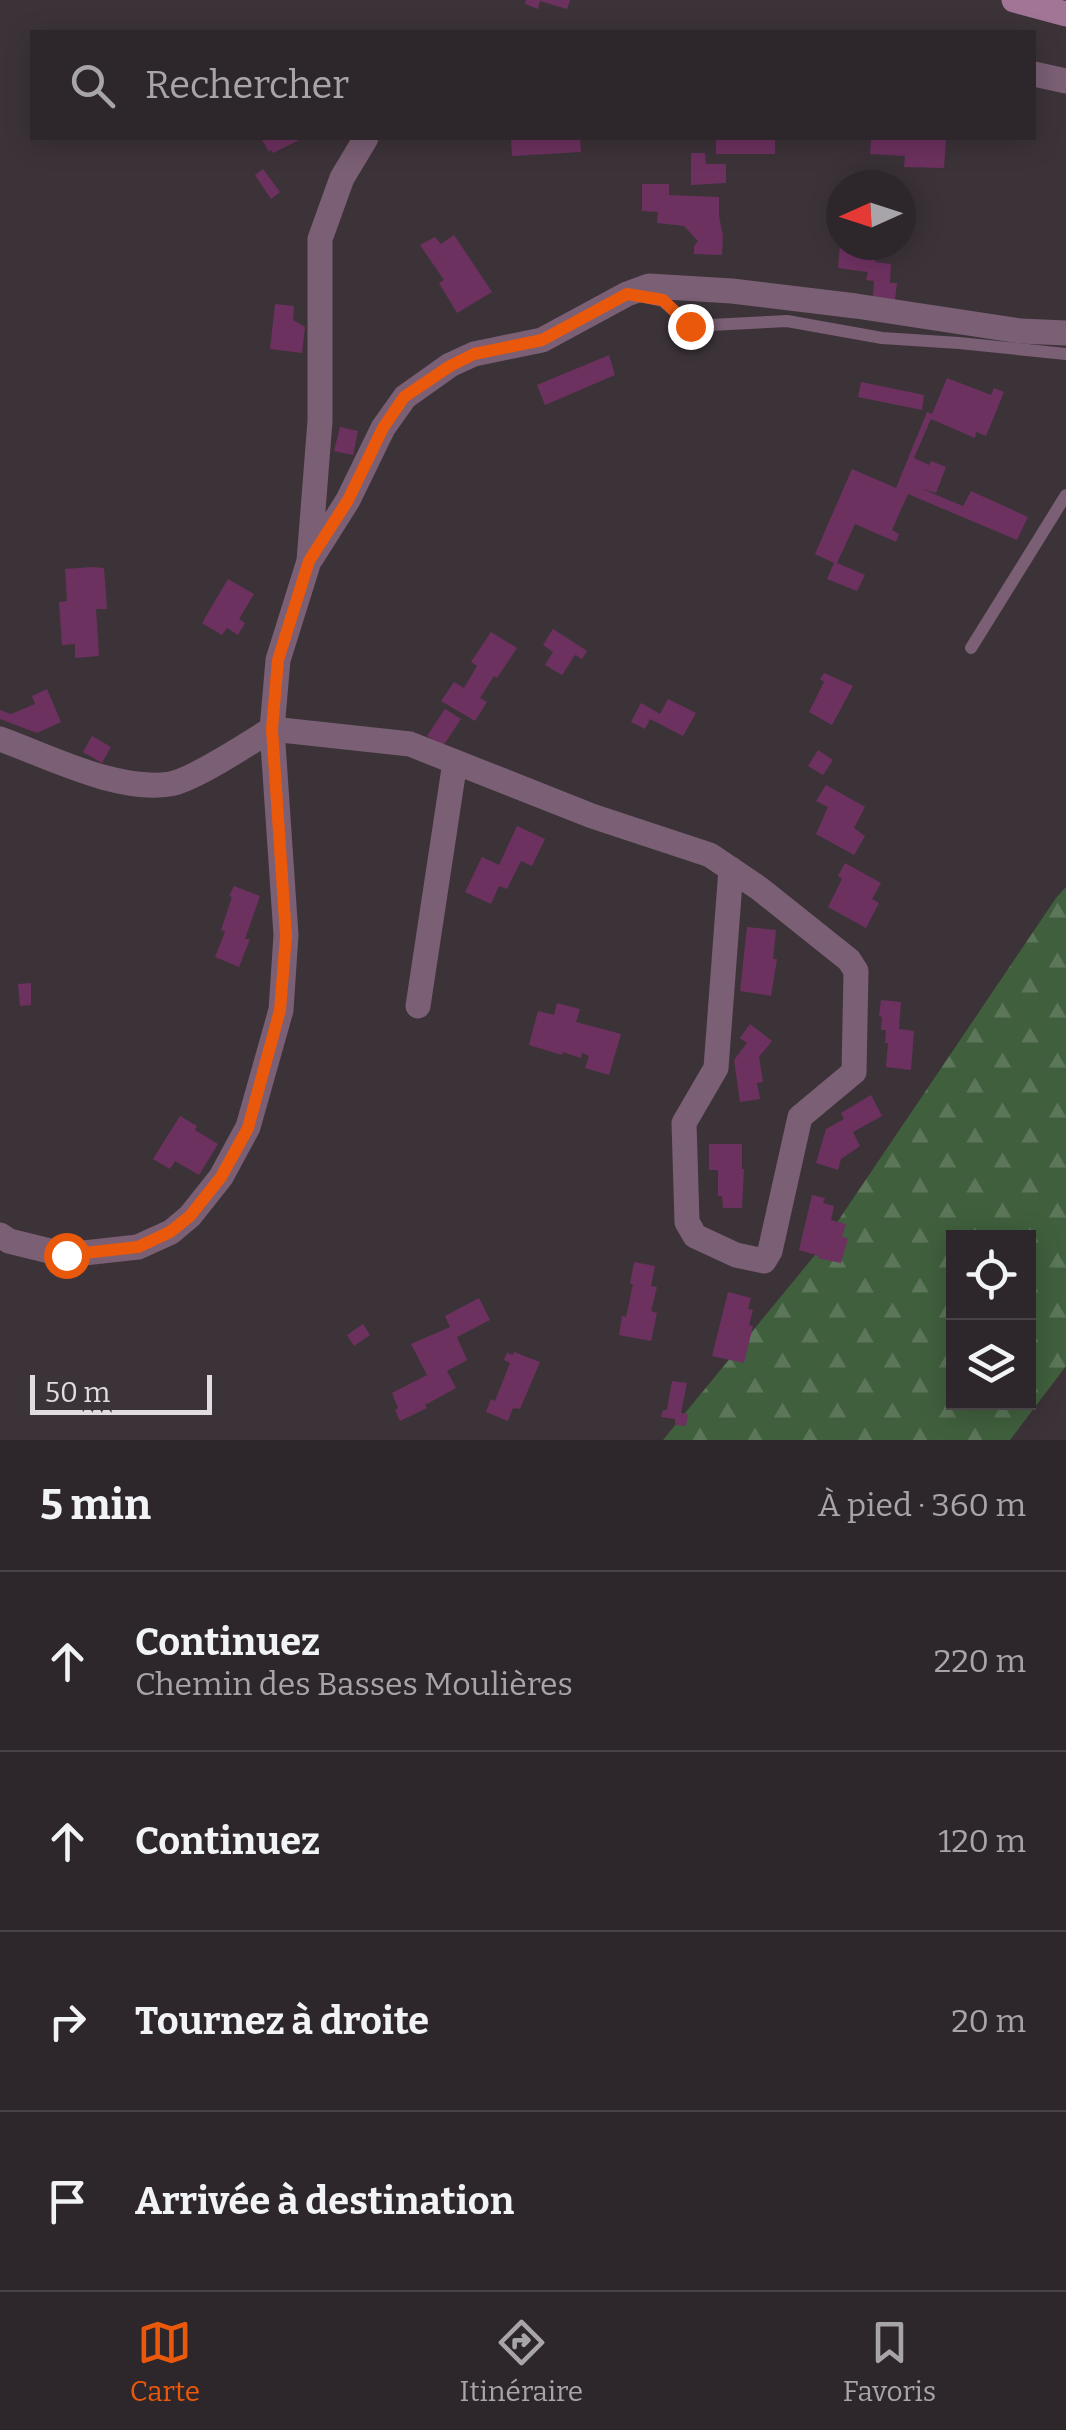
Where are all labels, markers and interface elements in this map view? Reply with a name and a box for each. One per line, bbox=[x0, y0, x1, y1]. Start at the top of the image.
search box bbox=[30, 30, 1036, 140]
icon: search bbox=[65, 58, 120, 113]
text: Rechercher bbox=[145, 62, 349, 108]
north arrow bbox=[826, 170, 916, 260]
route end bbox=[668, 304, 714, 350]
map controls bbox=[946, 1230, 1036, 1410]
button: locate bbox=[946, 1230, 1036, 1320]
route start bbox=[44, 1233, 90, 1279]
button: layers bbox=[946, 1320, 1036, 1410]
scale bar bbox=[30, 1370, 212, 1414]
text: 50 m bbox=[45, 1376, 110, 1409]
text: 5 min bbox=[40, 1480, 151, 1530]
text: À pied · 360 m bbox=[818, 1486, 1026, 1524]
text: Continuez bbox=[135, 1619, 320, 1665]
icon: ahead bbox=[40, 1634, 95, 1689]
text: 220 m bbox=[934, 1642, 1026, 1680]
text: Chemin des Basses Moulières bbox=[135, 1665, 573, 1703]
icon: ahead bbox=[40, 1814, 95, 1869]
text: Continuez bbox=[135, 1818, 320, 1864]
text: 120 m bbox=[938, 1822, 1026, 1860]
icon: right bbox=[40, 1994, 95, 2049]
text: Tournez à droite bbox=[135, 1998, 429, 2044]
text: 20 m bbox=[951, 2002, 1026, 2040]
icon: arrive bbox=[40, 2174, 95, 2229]
text: Arrivée à destination bbox=[135, 2178, 514, 2224]
tab: Carte bbox=[130, 2315, 200, 2408]
tab: Itinéraire bbox=[460, 2315, 583, 2408]
tab: Favoris bbox=[843, 2315, 936, 2408]

